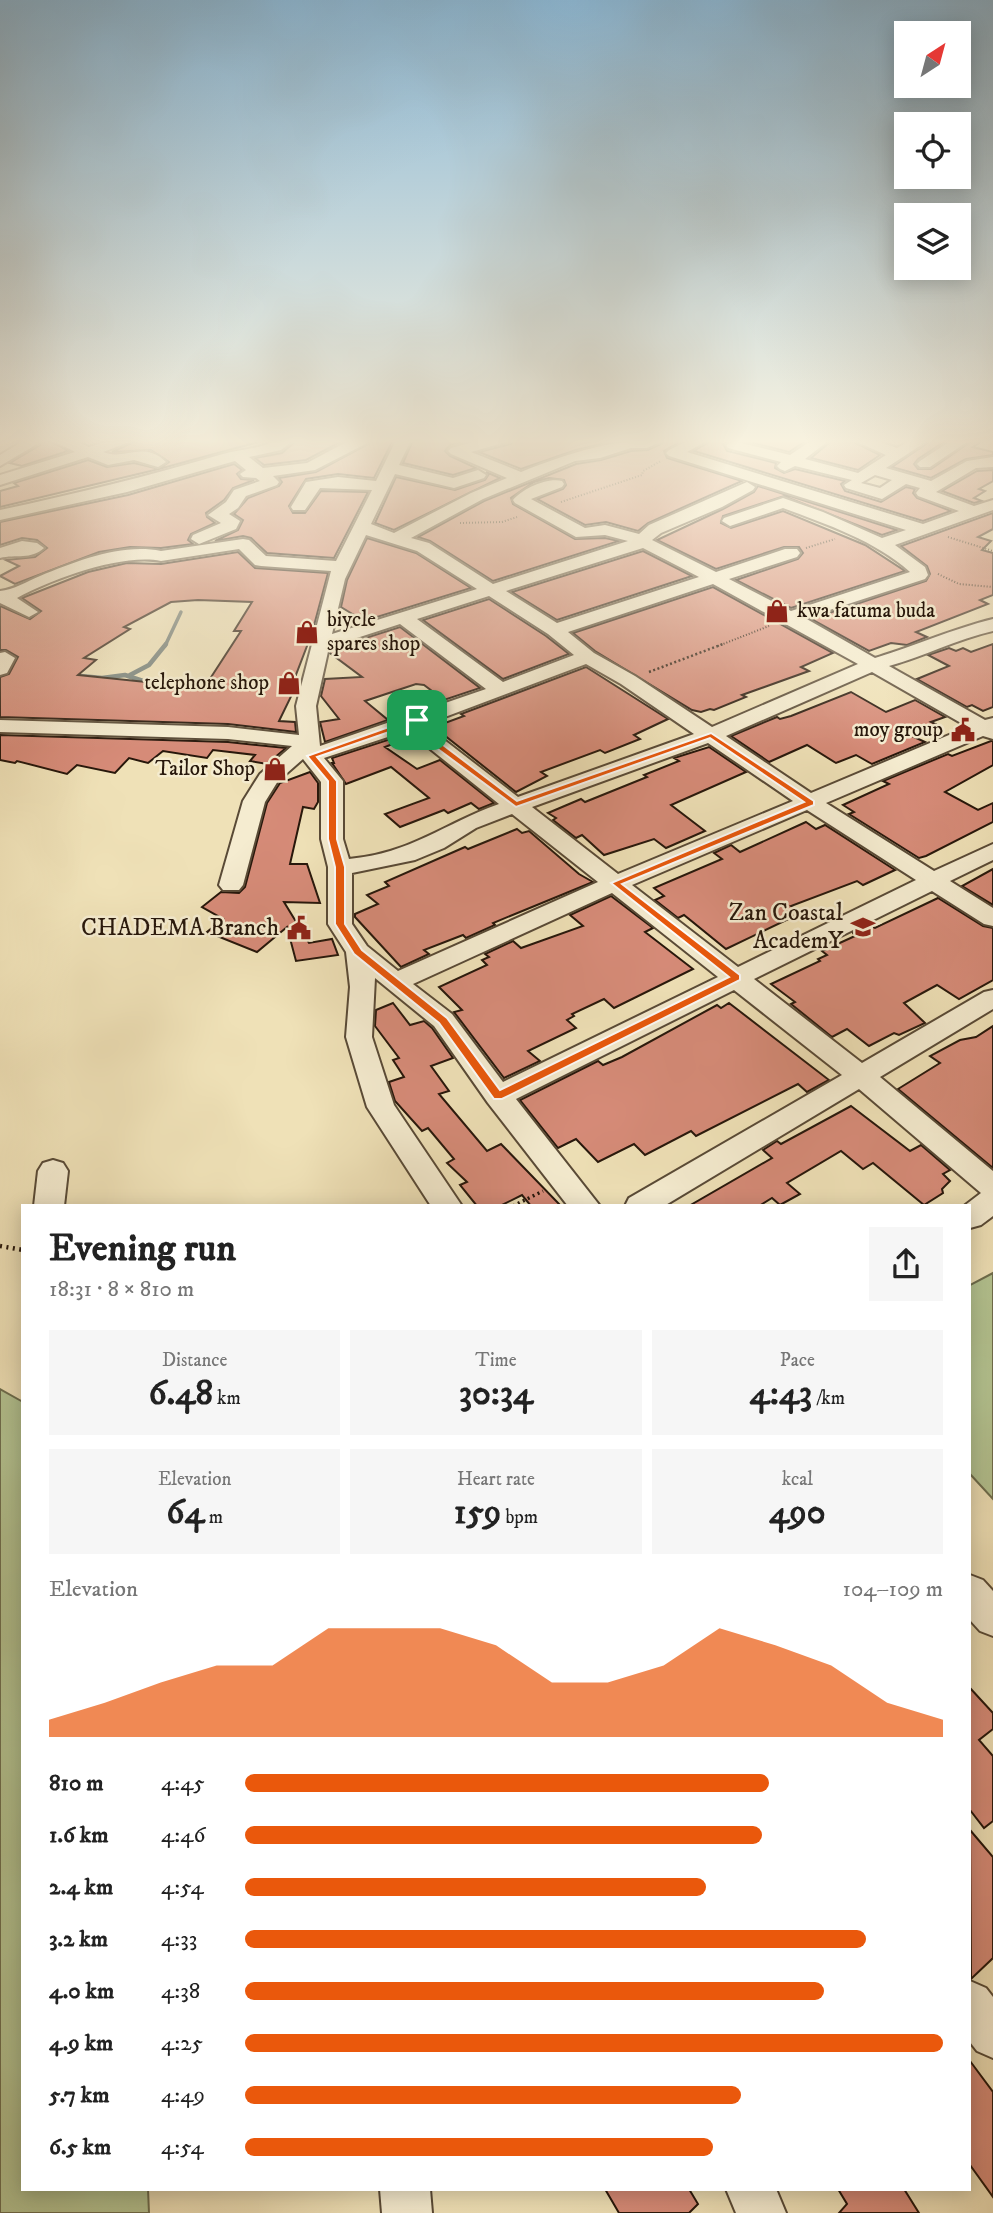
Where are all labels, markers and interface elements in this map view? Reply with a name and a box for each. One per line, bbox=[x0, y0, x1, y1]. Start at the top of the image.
north arrow bbox=[894, 21, 971, 98]
map controls bbox=[894, 21, 971, 280]
button: locate bbox=[894, 112, 971, 189]
button: layers bbox=[894, 203, 971, 280]
shop icon: kwa fatuma buda bbox=[763, 597, 791, 625]
place label: kwa fatuma buda bbox=[797, 598, 935, 624]
place label: biycle spares shop bbox=[327, 607, 420, 657]
shop icon: biycle spares shop bbox=[293, 618, 321, 646]
shop icon: telephone shop bbox=[275, 669, 303, 697]
place label: telephone shop bbox=[144, 670, 269, 696]
pin bbox=[387, 690, 447, 750]
icon: arrive bbox=[398, 701, 436, 739]
public building icon: moy group bbox=[949, 716, 977, 744]
place label: moy group bbox=[854, 717, 943, 743]
shop icon: Tailor Shop bbox=[261, 755, 289, 783]
place label: Tailor Shop bbox=[155, 756, 255, 782]
place label: Zan Coastal AcademY bbox=[729, 898, 844, 956]
place label: CHADEMA Branch bbox=[81, 913, 279, 943]
school or university icon: Zan Coastal AcademY bbox=[849, 913, 877, 941]
public building icon: CHADEMA Branch bbox=[285, 914, 313, 942]
text: Evening run bbox=[49, 1225, 236, 1273]
button: share bbox=[869, 1227, 943, 1301]
text: 18:31 · 8 × 810 m bbox=[49, 1275, 194, 1304]
text: Distance bbox=[162, 1349, 227, 1372]
text: Time bbox=[475, 1349, 517, 1372]
text: Pace bbox=[780, 1349, 815, 1372]
text: 6.48 bbox=[149, 1372, 213, 1416]
text: 30:34 bbox=[459, 1372, 533, 1416]
text: 4:43 bbox=[750, 1372, 812, 1416]
text: km bbox=[213, 1387, 241, 1410]
text: /km bbox=[812, 1387, 845, 1410]
text: Elevation bbox=[158, 1468, 231, 1491]
text: Heart rate bbox=[457, 1468, 535, 1491]
text: kcal bbox=[782, 1468, 813, 1491]
text: 64 bbox=[166, 1491, 205, 1535]
text: 159 bbox=[454, 1491, 501, 1535]
text: 490 bbox=[769, 1491, 826, 1535]
text: m bbox=[205, 1506, 223, 1529]
text: bpm bbox=[501, 1506, 538, 1529]
text: Elevation bbox=[49, 1575, 138, 1604]
text: 104–109 m bbox=[843, 1575, 943, 1604]
text: 810 m bbox=[49, 1769, 103, 1798]
text: 4:45 bbox=[161, 1769, 205, 1798]
text: 1.6 km bbox=[49, 1821, 108, 1850]
text: 4:46 bbox=[161, 1821, 205, 1850]
text: 2.4 km bbox=[49, 1873, 113, 1902]
text: 4:54 bbox=[161, 1873, 204, 1902]
text: 3.2 km bbox=[49, 1925, 108, 1954]
text: 4:33 bbox=[161, 1925, 197, 1954]
text: 4.0 km bbox=[49, 1977, 114, 2006]
text: 4:38 bbox=[161, 1977, 200, 2006]
text: 4.9 km bbox=[49, 2029, 113, 2058]
text: 4:25 bbox=[161, 2029, 203, 2058]
text: 5.7 km bbox=[49, 2081, 110, 2110]
text: 4:49 bbox=[161, 2081, 205, 2110]
text: 6.5 km bbox=[49, 2133, 111, 2162]
text: 4:54 bbox=[161, 2133, 204, 2162]

